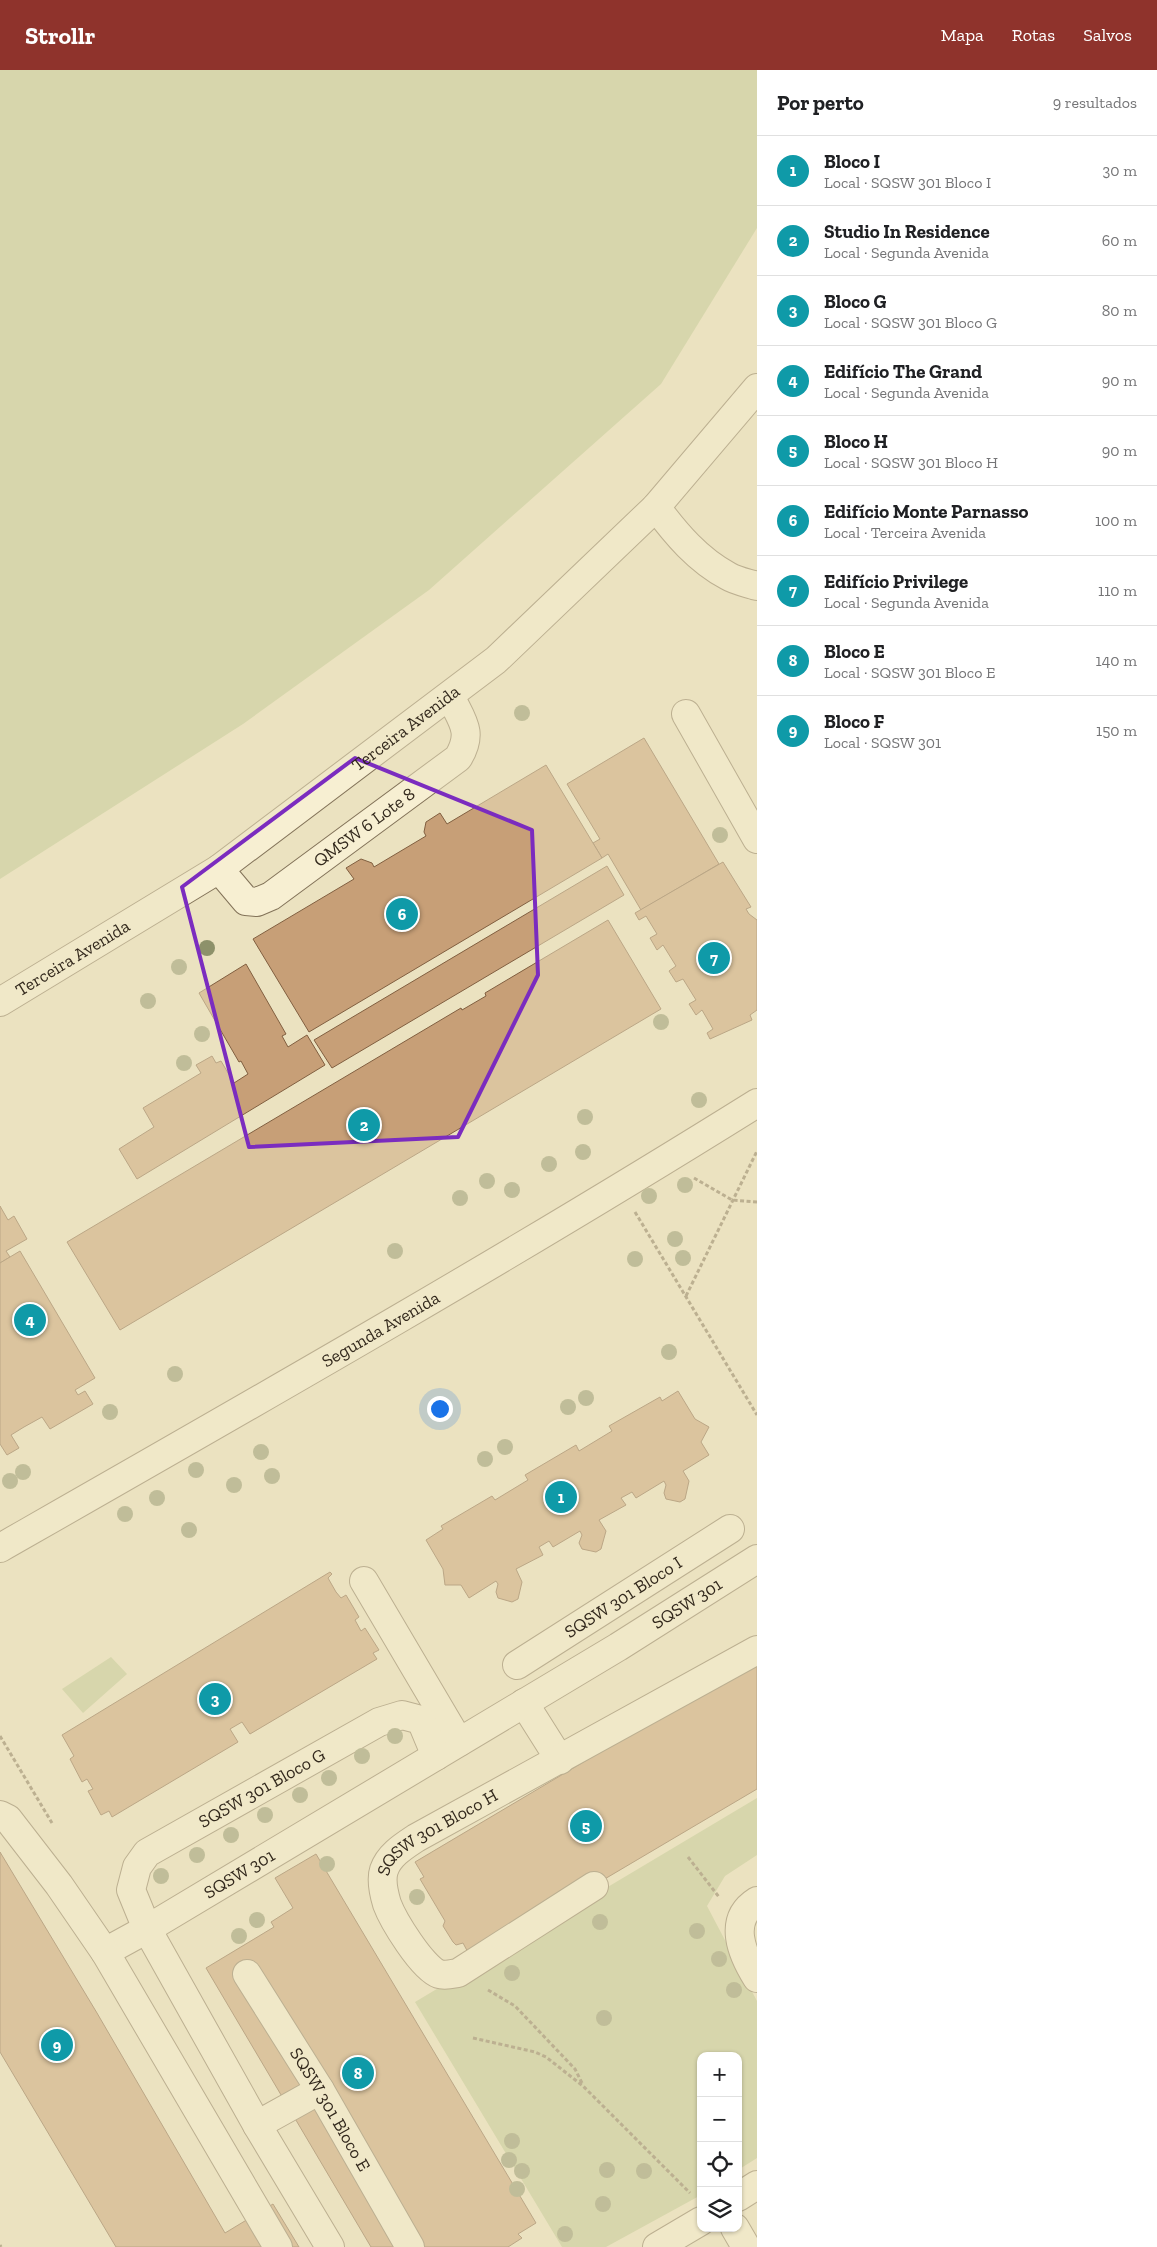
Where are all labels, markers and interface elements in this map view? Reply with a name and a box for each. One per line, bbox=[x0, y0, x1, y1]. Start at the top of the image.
text: Strollr bbox=[25, 21, 95, 50]
text: Mapa bbox=[941, 24, 984, 46]
text: Rotas bbox=[1012, 24, 1055, 46]
text: Salvos bbox=[1083, 24, 1132, 46]
text: Por perto bbox=[777, 90, 864, 115]
text: 9 resultados bbox=[1053, 93, 1137, 112]
text: Bloco I bbox=[824, 150, 880, 173]
text: 1 bbox=[790, 161, 796, 180]
text: 30 m bbox=[1103, 161, 1137, 180]
text: Local · SQSW 301 Bloco I bbox=[824, 173, 991, 192]
text: Studio In Residence bbox=[824, 220, 990, 243]
text: 2 bbox=[789, 231, 797, 250]
text: 60 m bbox=[1102, 231, 1137, 250]
text: Local · Segunda Avenida bbox=[824, 243, 989, 262]
text: Bloco G bbox=[824, 290, 887, 313]
text: 3 bbox=[789, 301, 797, 320]
text: 80 m bbox=[1102, 301, 1137, 320]
text: Local · SQSW 301 Bloco G bbox=[824, 313, 997, 332]
text: Edifício The Grand bbox=[824, 360, 982, 383]
text: 4 bbox=[788, 371, 798, 390]
text: 90 m bbox=[1102, 371, 1137, 390]
text: Local · Segunda Avenida bbox=[824, 383, 989, 402]
text: Bloco H bbox=[824, 430, 888, 453]
text: 5 bbox=[789, 441, 797, 460]
text: 90 m bbox=[1102, 441, 1137, 460]
text: Local · SQSW 301 Bloco H bbox=[824, 453, 998, 472]
text: Edifício Monte Parnasso bbox=[824, 500, 1029, 523]
text: 6 bbox=[789, 511, 797, 530]
text: 100 m bbox=[1095, 511, 1137, 530]
text: Local · Terceira Avenida bbox=[824, 523, 986, 542]
text: Edifício Privilege bbox=[824, 570, 968, 593]
text: 7 bbox=[789, 581, 797, 600]
text: 110 m bbox=[1098, 581, 1137, 600]
text: Local · Segunda Avenida bbox=[824, 593, 989, 612]
text: Bloco E bbox=[824, 640, 885, 663]
text: 8 bbox=[789, 651, 797, 670]
text: 140 m bbox=[1096, 651, 1137, 670]
text: Local · SQSW 301 Bloco E bbox=[824, 663, 995, 682]
street label: Terceira Avenida bbox=[347, 680, 464, 776]
text: Bloco F bbox=[824, 710, 884, 733]
text: 9 bbox=[789, 721, 797, 740]
text: 150 m bbox=[1096, 721, 1137, 740]
text: Local · SQSW 301 bbox=[824, 733, 941, 752]
street label: QMSW 6 Lote 8 bbox=[309, 783, 419, 872]
pin: 6 bbox=[386, 895, 418, 933]
street label: Terceira Avenida bbox=[11, 915, 134, 1001]
pin: 7 bbox=[698, 939, 730, 977]
pin: 2 bbox=[348, 1106, 380, 1144]
street label: Segunda Avenida bbox=[318, 1286, 444, 1372]
pin: 4 bbox=[14, 1301, 46, 1339]
your location bbox=[427, 1396, 453, 1422]
pin: 1 bbox=[545, 1478, 577, 1516]
street label: SQSW 301 Bloco I bbox=[560, 1551, 686, 1643]
street label: SQSW 301 bbox=[648, 1572, 726, 1634]
pin: 3 bbox=[199, 1680, 231, 1718]
street label: SQSW 301 Bloco G bbox=[195, 1744, 329, 1833]
street label: SQSW 301 Bloco H bbox=[372, 1784, 502, 1878]
pin: 5 bbox=[570, 1807, 602, 1845]
street label: SQSW 301 bbox=[200, 1844, 279, 1903]
pin: 9 bbox=[41, 2026, 73, 2064]
street label: SQSW 301 Bloco E bbox=[285, 2043, 375, 2175]
map controls bbox=[697, 2052, 742, 2232]
button: + bbox=[697, 2052, 742, 2097]
pin: 8 bbox=[342, 2054, 374, 2092]
button: − bbox=[697, 2097, 742, 2142]
button: locate bbox=[697, 2142, 742, 2187]
button: layers bbox=[697, 2187, 742, 2232]

